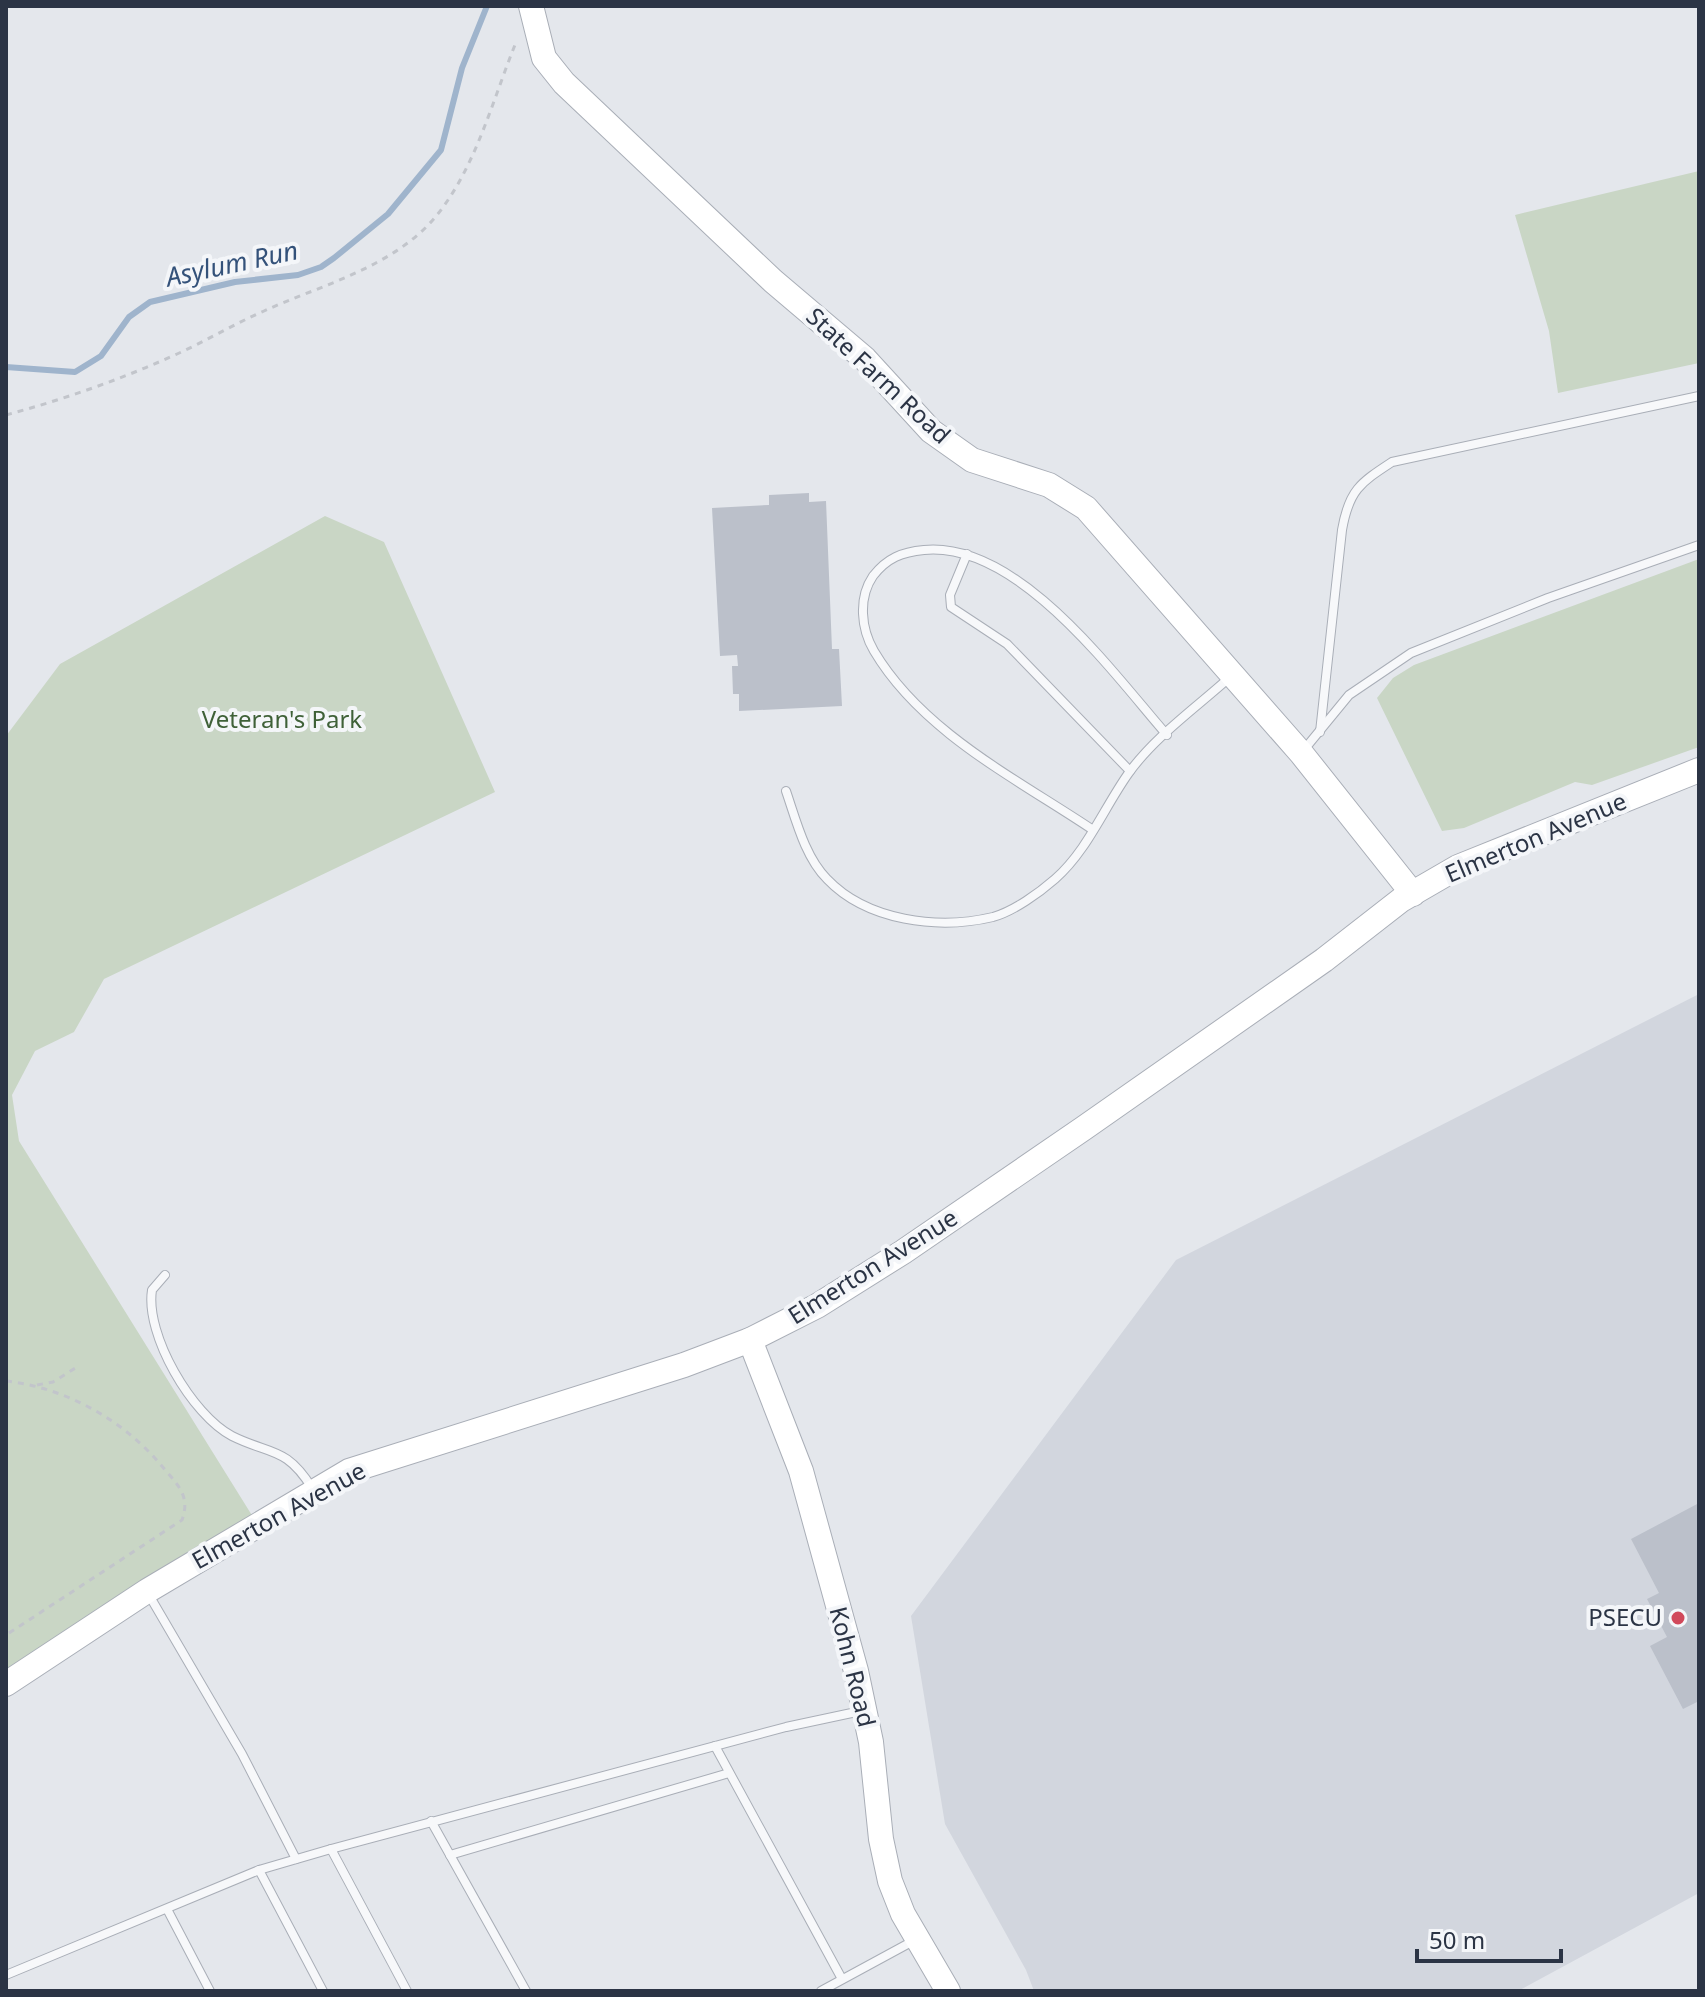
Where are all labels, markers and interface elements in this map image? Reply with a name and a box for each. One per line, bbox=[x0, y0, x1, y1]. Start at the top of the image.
water label: Asylum Run bbox=[160, 231, 301, 295]
street label: State Farm Road bbox=[800, 299, 958, 450]
park label: Veteran's Park bbox=[202, 702, 362, 735]
street label: Elmerton Avenue bbox=[1440, 784, 1631, 890]
street label: Elmerton Avenue bbox=[781, 1200, 963, 1331]
street label: Elmerton Avenue bbox=[185, 1453, 371, 1576]
place label: PSECU bbox=[1588, 1600, 1662, 1633]
street label: Kohn Road bbox=[823, 1603, 884, 1730]
marker: PSECU bbox=[1669, 1609, 1687, 1627]
scale bar bbox=[1417, 1913, 1561, 1963]
text: 50 m bbox=[1429, 1923, 1485, 1956]

